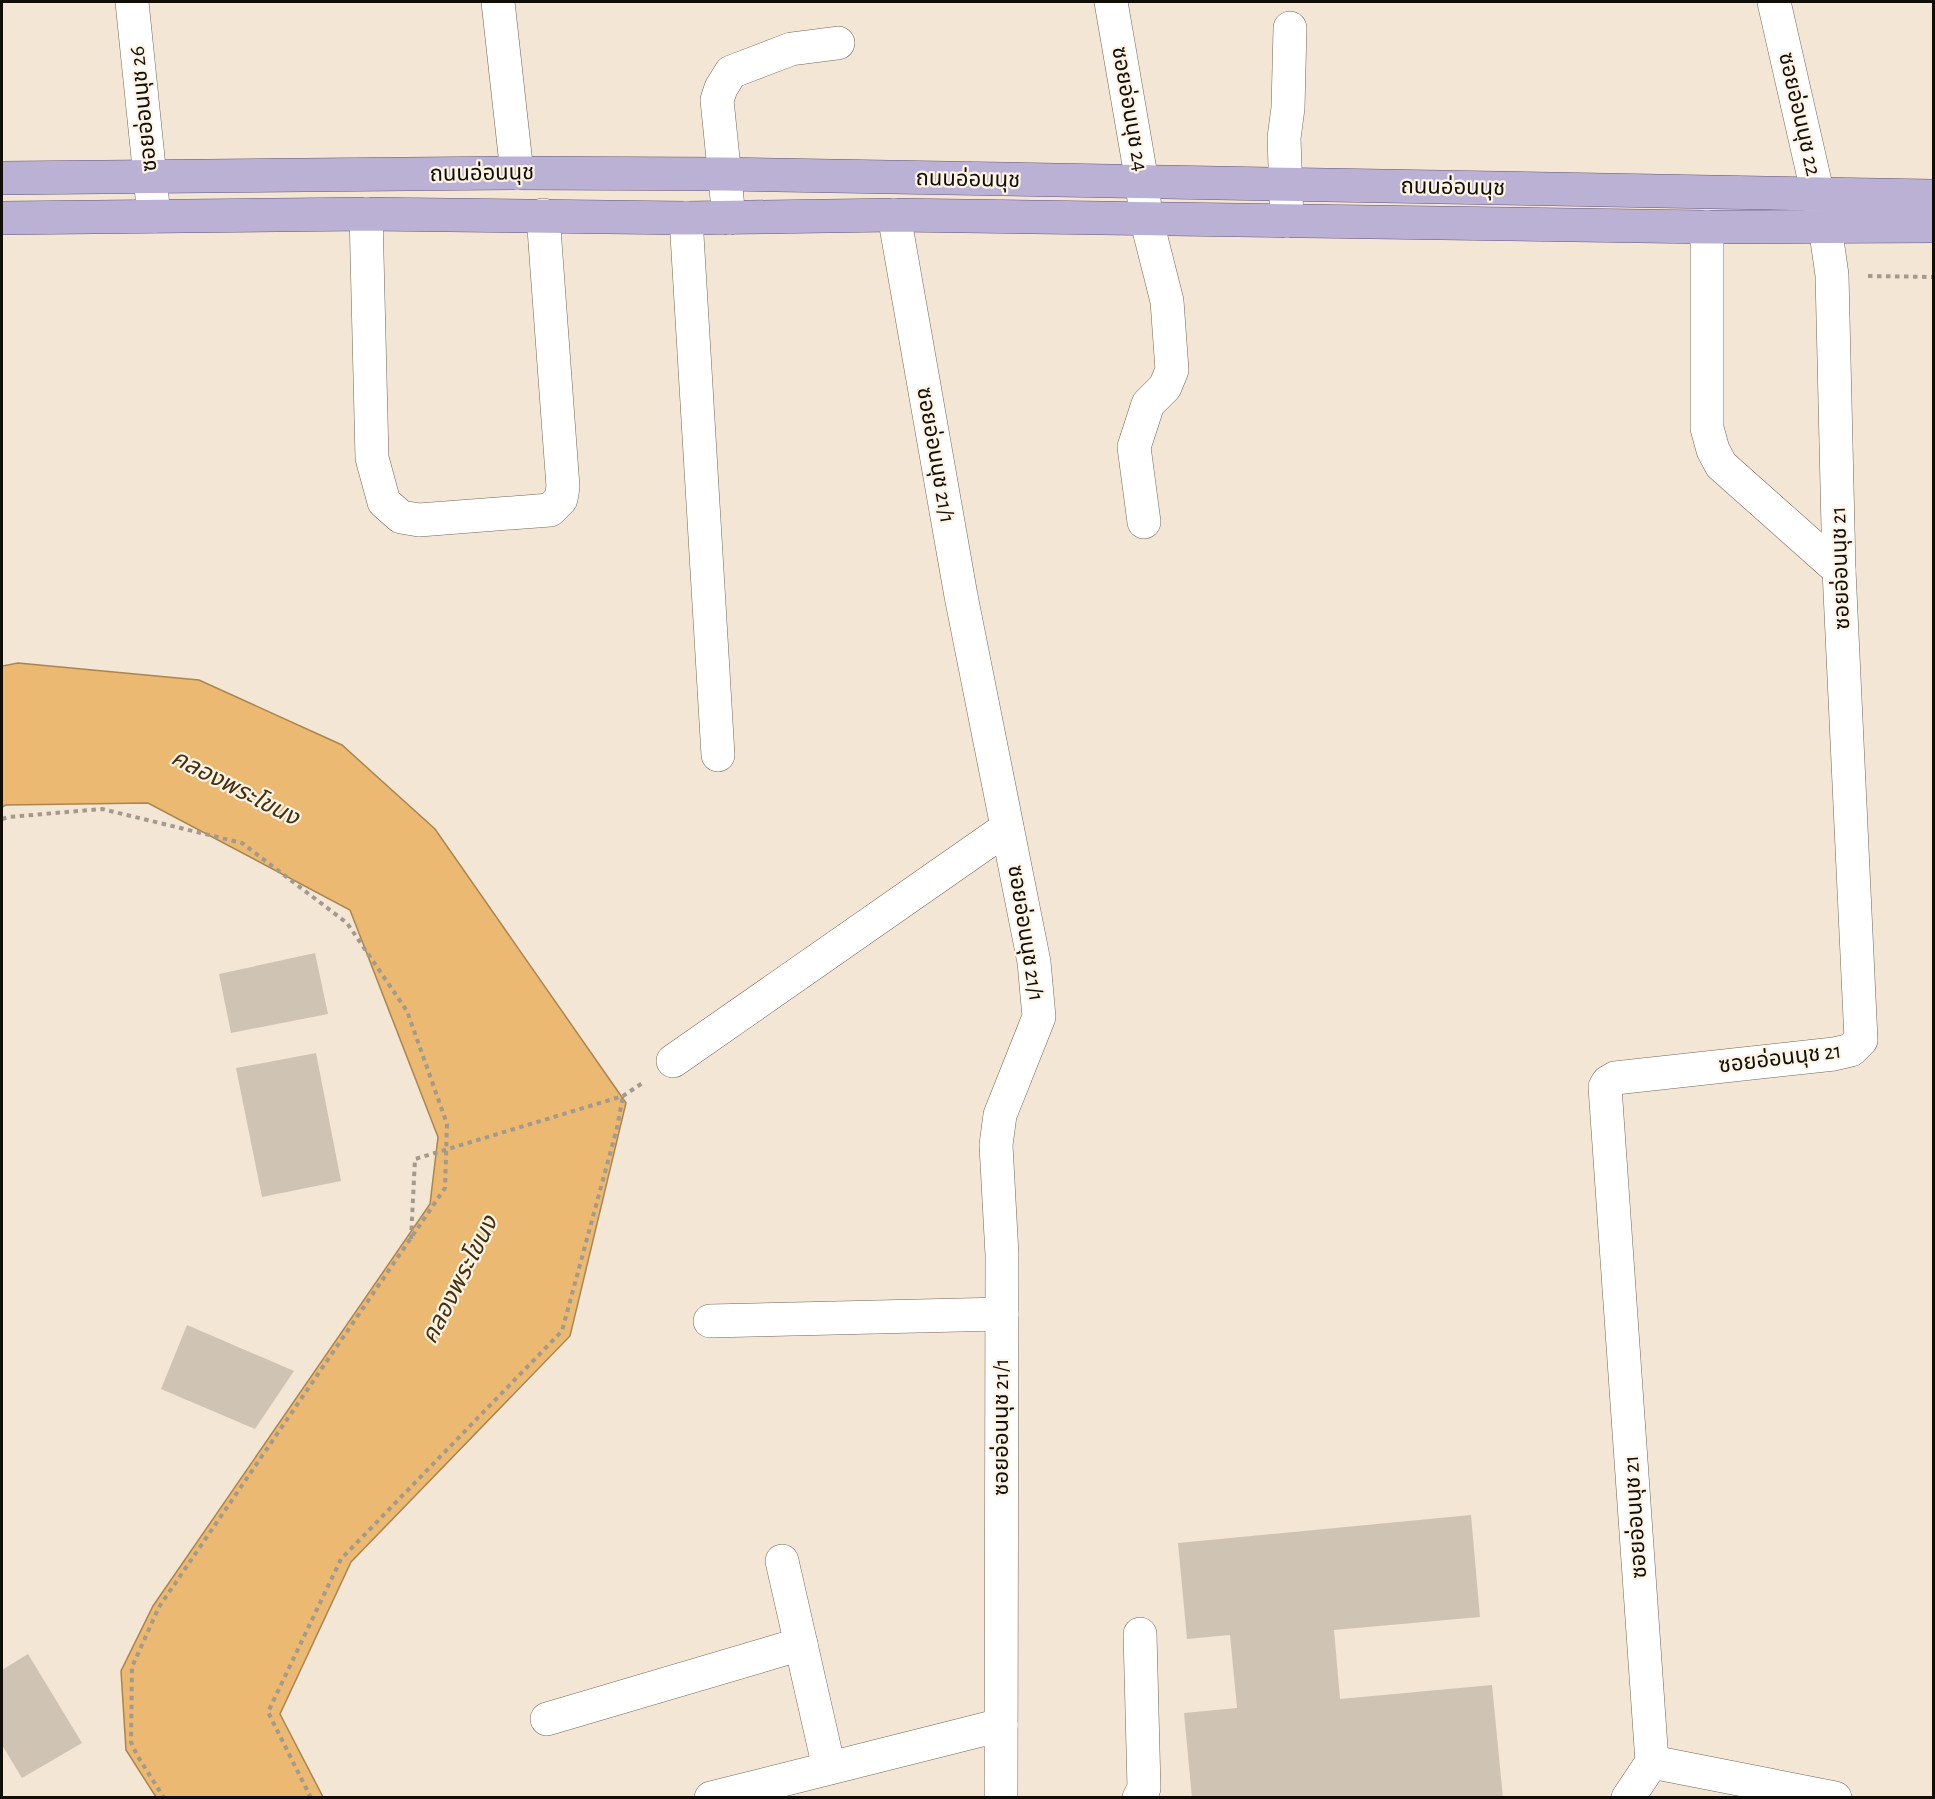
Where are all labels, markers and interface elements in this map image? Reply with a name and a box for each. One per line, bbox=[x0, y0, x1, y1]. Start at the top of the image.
street label: ซอยอ่อนนุช 26 bbox=[124, 45, 163, 173]
street label: ซอยอ่อนนุช 24 bbox=[1106, 45, 1153, 174]
street label: ซอยอ่อนนุช 22 bbox=[1773, 50, 1826, 178]
street label: ถนนอ่อนนุช bbox=[430, 160, 534, 187]
street label: ถนนอ่อนนุช bbox=[916, 166, 1020, 193]
street label: ถนนอ่อนนุช bbox=[1401, 174, 1505, 201]
street label: ซอยอ่อนนุช 21/1 bbox=[911, 385, 960, 525]
street label: ซอยอ่อนนุช 21 bbox=[1826, 506, 1855, 630]
water label: คลองพระโขนง bbox=[167, 745, 304, 831]
street label: ซอยอ่อนนุช 21/1 bbox=[1002, 863, 1049, 1003]
street label: ซอยอ่อนนุช 21 bbox=[1717, 1039, 1843, 1078]
water label: คลองพระโขนง bbox=[417, 1211, 503, 1348]
street label: ซอยอ่อนนุช 21/1 bbox=[989, 1358, 1014, 1496]
street label: ซอยอ่อนนุช 21 bbox=[1619, 1455, 1652, 1579]

